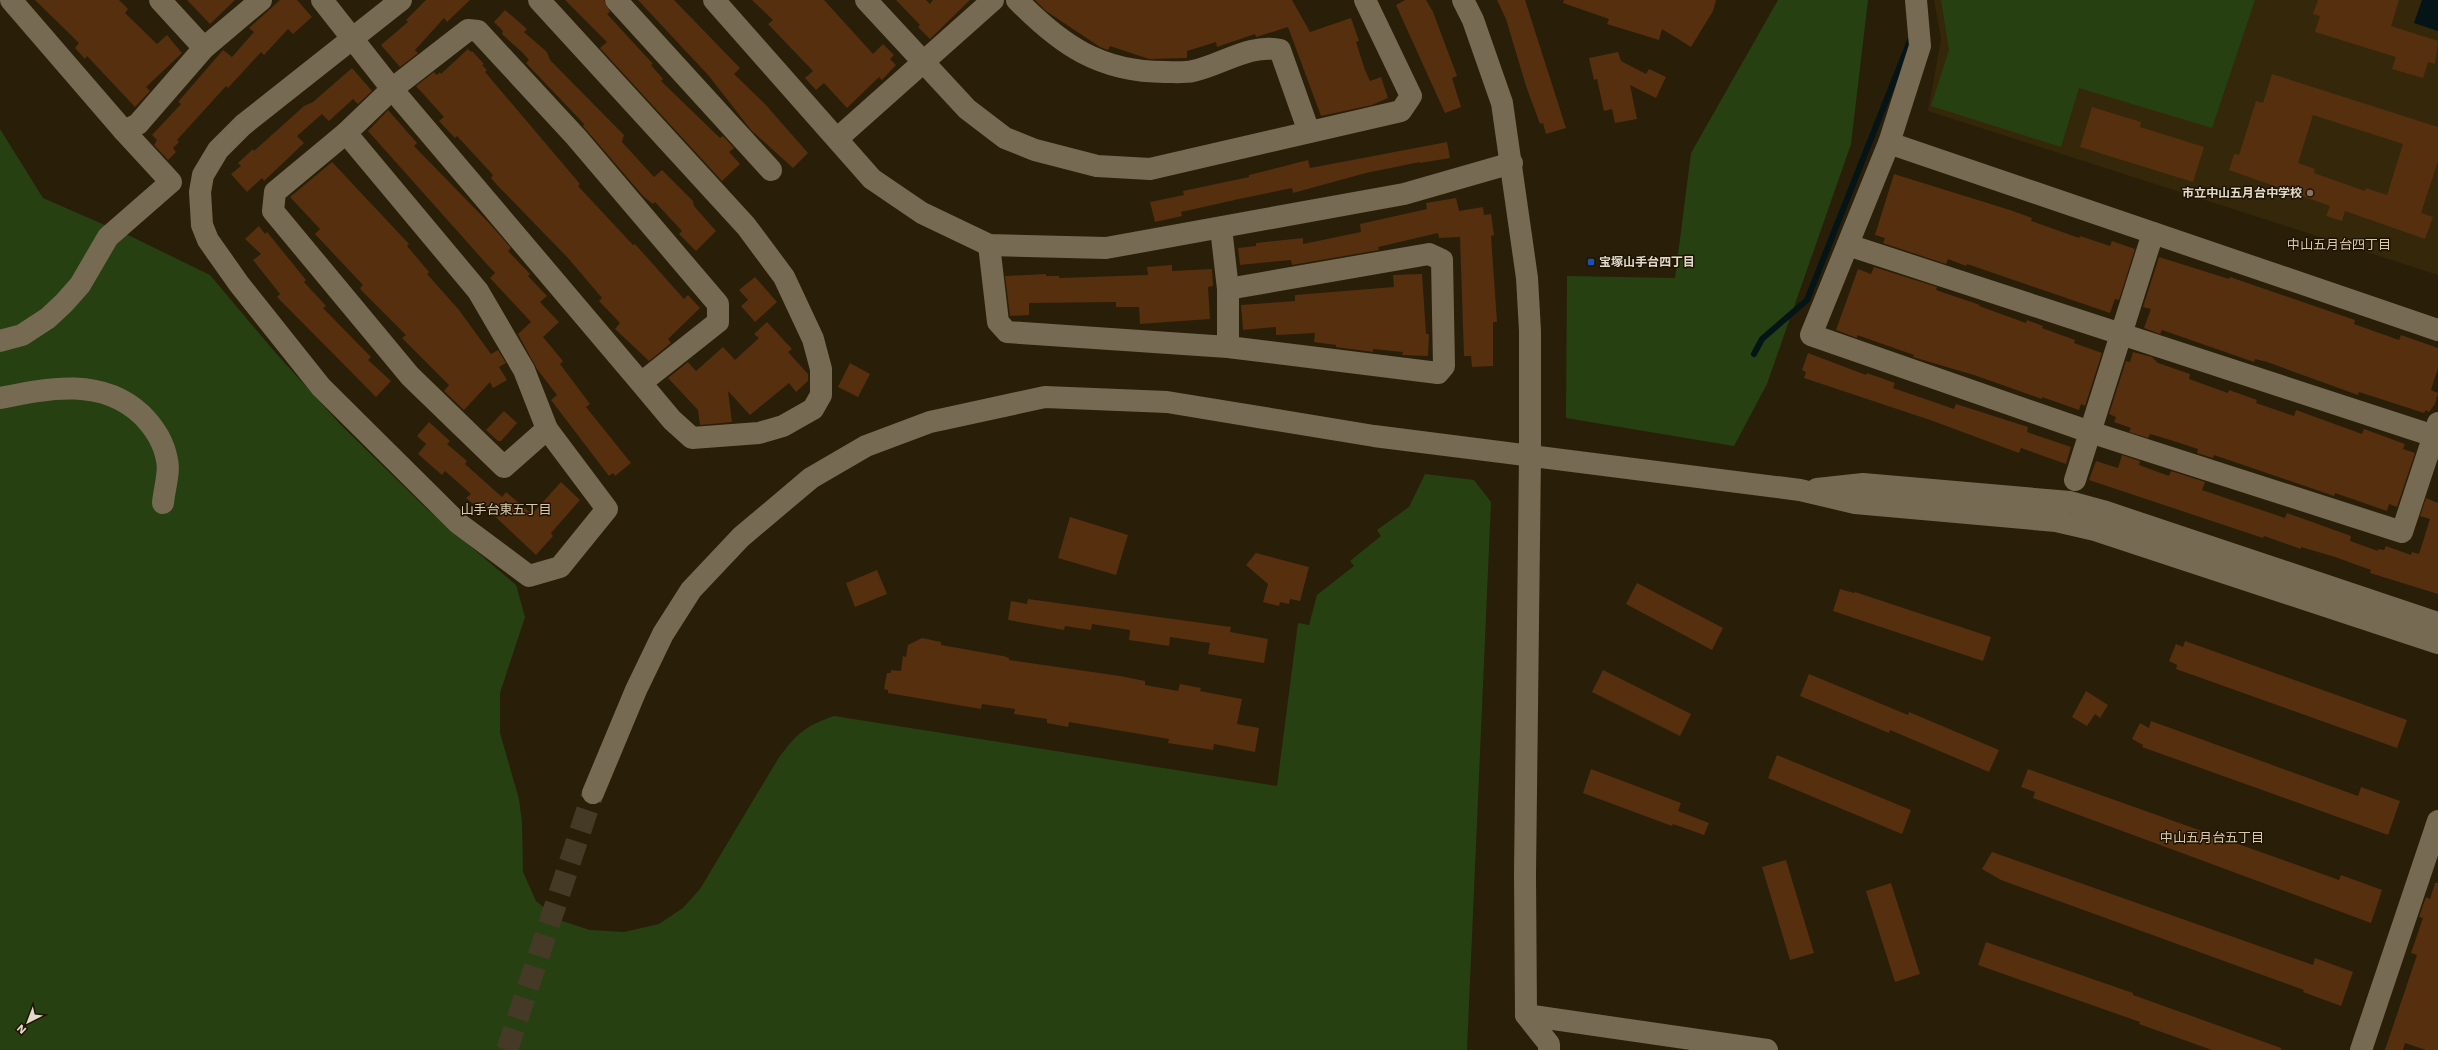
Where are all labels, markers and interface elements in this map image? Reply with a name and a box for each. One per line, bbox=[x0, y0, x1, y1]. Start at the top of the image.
place label: 市立中山五月台中学校 bbox=[2182, 186, 2302, 200]
marker: 市立中山五月台中学校 bbox=[2305, 188, 2315, 198]
district label: 中山五月台四丁目 bbox=[2287, 237, 2391, 252]
place label: 宝塚山手台四丁目 bbox=[1599, 255, 1695, 269]
marker: 宝塚山手台四丁目 bbox=[1586, 257, 1596, 267]
district label: 山手台東五丁目 bbox=[460, 502, 552, 517]
district label: 中山五月台五丁目 bbox=[2160, 830, 2264, 845]
north arrow bbox=[8, 1002, 48, 1042]
text: N bbox=[14, 1022, 29, 1037]

